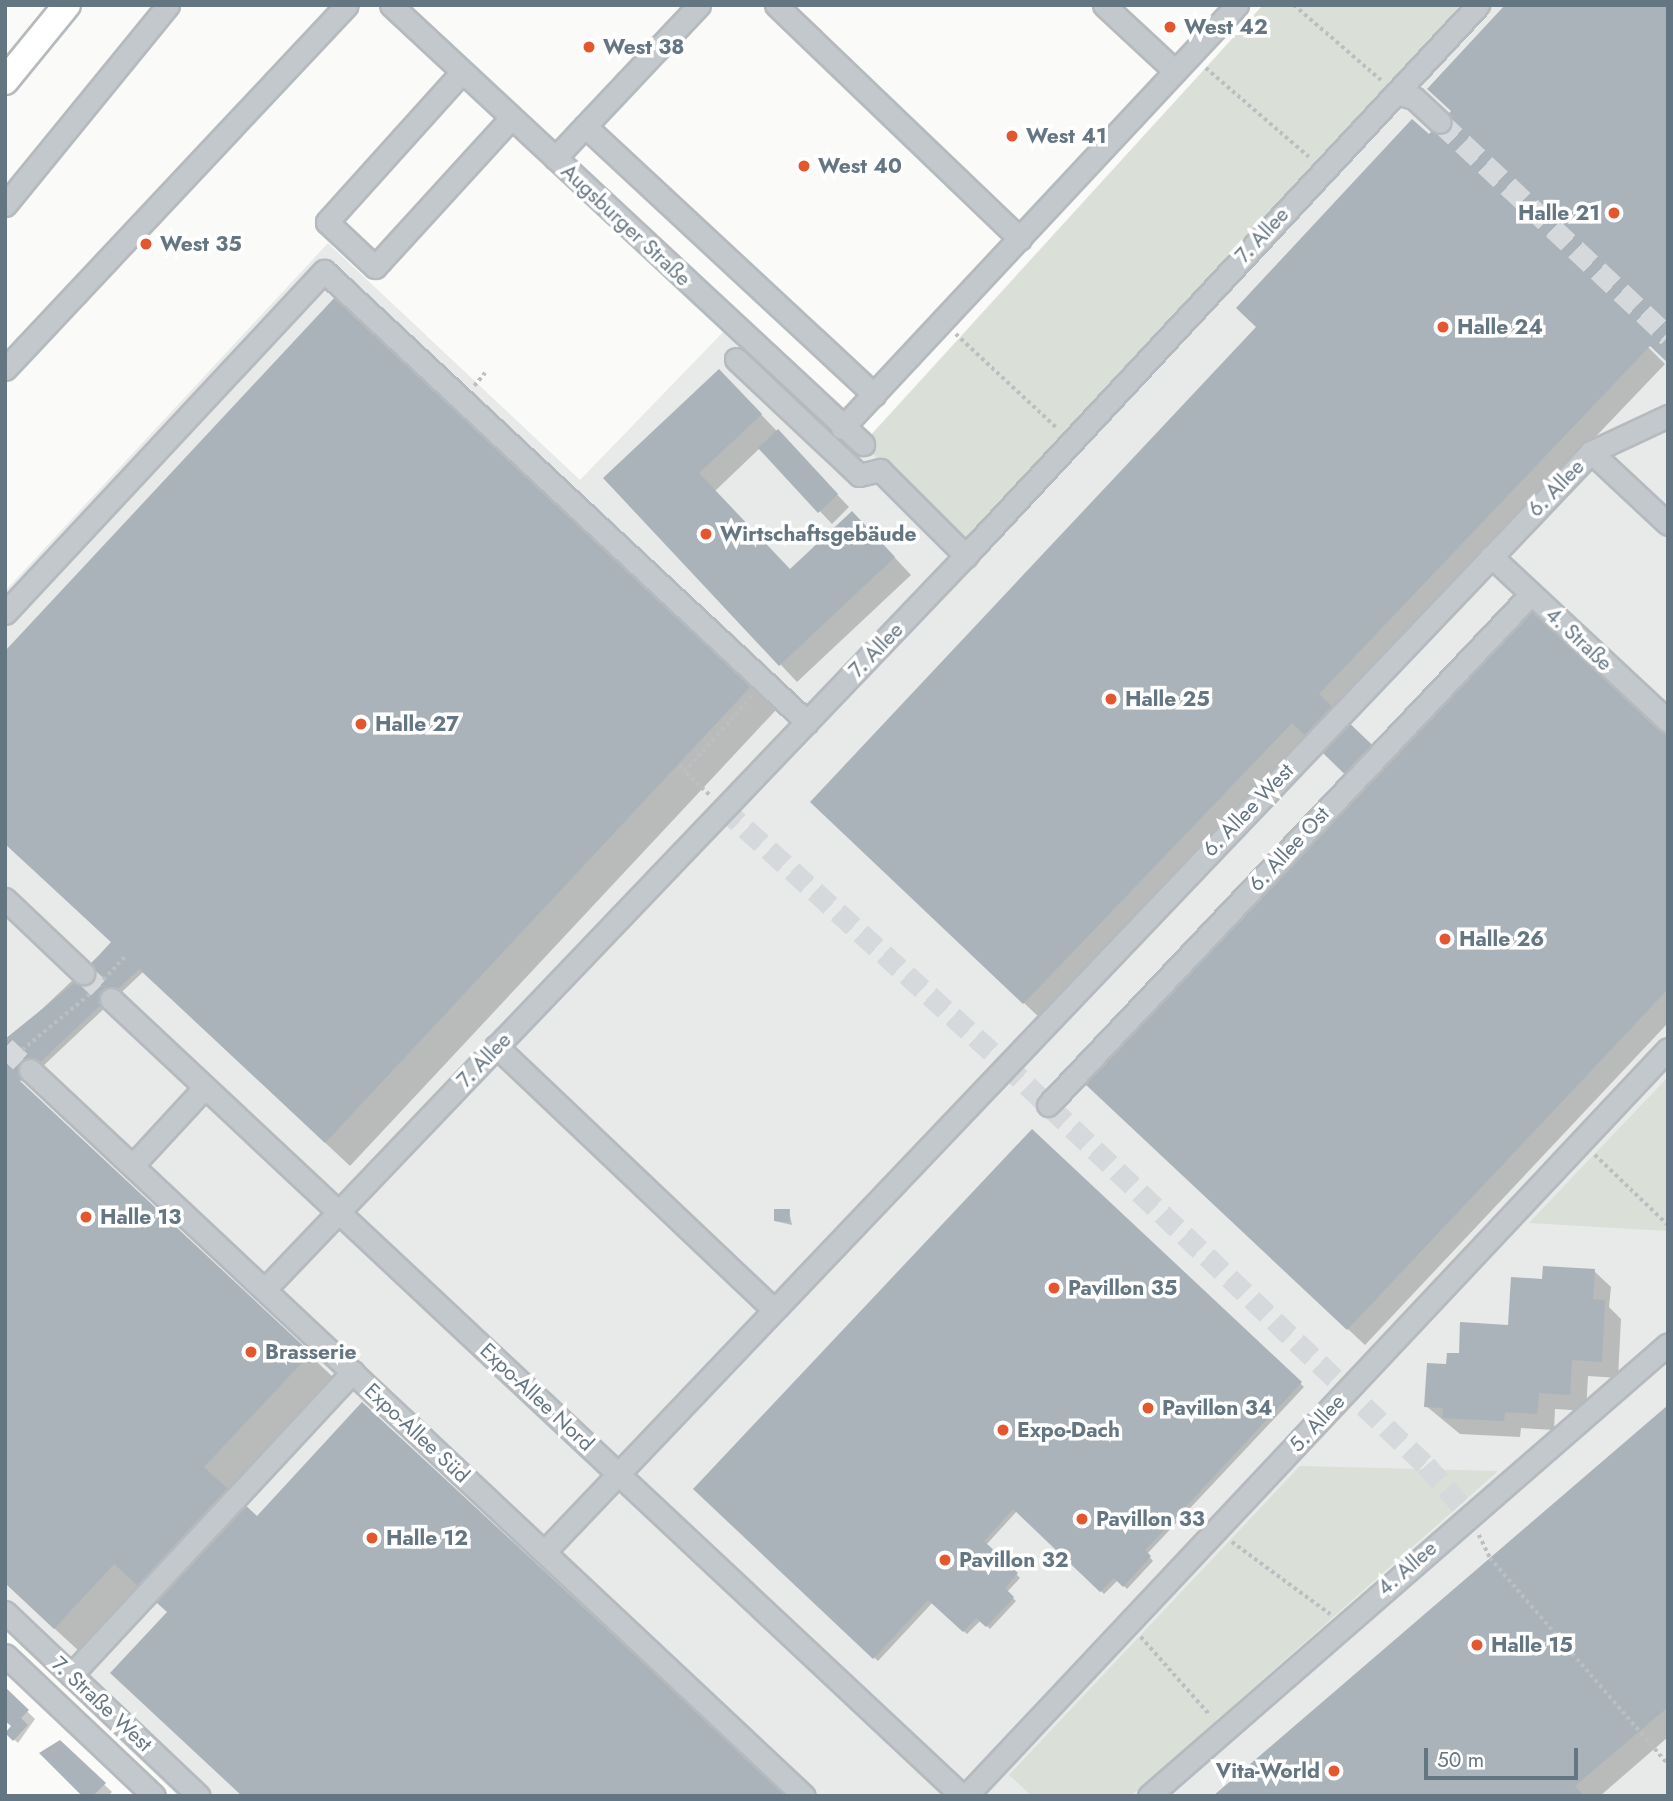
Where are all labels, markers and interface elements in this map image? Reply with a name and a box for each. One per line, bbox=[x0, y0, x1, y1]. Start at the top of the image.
place label: West 42 bbox=[1184, 14, 1268, 40]
marker: West 42 bbox=[1162, 19, 1178, 35]
place label: West 38 bbox=[603, 34, 684, 60]
marker: West 38 bbox=[581, 39, 597, 55]
place label: West 41 bbox=[1026, 123, 1107, 149]
marker: West 41 bbox=[1004, 128, 1020, 144]
place label: West 40 bbox=[818, 153, 902, 179]
marker: West 40 bbox=[796, 158, 812, 174]
street label: Augsburger Straße bbox=[556, 159, 696, 291]
place label: Halle 21 bbox=[1518, 200, 1600, 226]
street label: 7. Allee bbox=[1230, 202, 1294, 268]
marker: Halle 21 bbox=[1606, 205, 1622, 221]
place label: West 35 bbox=[160, 231, 242, 257]
marker: West 35 bbox=[138, 236, 154, 252]
place label: Halle 24 bbox=[1457, 314, 1543, 340]
marker: Halle 24 bbox=[1435, 319, 1451, 335]
street label: 6. Allee bbox=[1523, 454, 1589, 522]
place label: Wirtschaftsgebäude bbox=[720, 521, 916, 547]
marker: Wirtschaftsgebäude bbox=[698, 526, 714, 542]
street label: 4. Straße bbox=[1541, 602, 1617, 676]
street label: 7. Allee bbox=[844, 617, 908, 683]
place label: Halle 25 bbox=[1125, 686, 1210, 712]
marker: Halle 25 bbox=[1103, 691, 1119, 707]
place label: Halle 27 bbox=[375, 711, 459, 737]
marker: Halle 27 bbox=[353, 716, 369, 732]
street label: 6. Allee West bbox=[1197, 758, 1299, 862]
street label: 6. Allee Ost bbox=[1244, 802, 1334, 896]
place label: Halle 26 bbox=[1459, 926, 1544, 952]
marker: Halle 26 bbox=[1437, 931, 1453, 947]
street label: 7. Allee bbox=[452, 1027, 516, 1093]
place label: Halle 13 bbox=[100, 1204, 181, 1230]
marker: Halle 13 bbox=[78, 1209, 94, 1225]
place label: Pavillon 35 bbox=[1068, 1275, 1177, 1301]
marker: Pavillon 35 bbox=[1046, 1280, 1062, 1296]
street label: Expo-Allee Nord bbox=[475, 1338, 599, 1456]
place label: Brasserie bbox=[265, 1339, 357, 1365]
marker: Brasserie bbox=[243, 1344, 259, 1360]
street label: Expo-Allee Süd bbox=[359, 1378, 475, 1488]
street label: 5. Allee bbox=[1284, 1389, 1350, 1457]
place label: Pavillon 34 bbox=[1162, 1395, 1272, 1421]
marker: Pavillon 34 bbox=[1140, 1400, 1156, 1416]
place label: Expo-Dach bbox=[1017, 1417, 1120, 1443]
marker: Expo-Dach bbox=[995, 1422, 1011, 1438]
place label: Pavillon 33 bbox=[1096, 1506, 1205, 1532]
marker: Pavillon 33 bbox=[1074, 1511, 1090, 1527]
place label: Halle 12 bbox=[386, 1525, 468, 1551]
marker: Halle 12 bbox=[364, 1530, 380, 1546]
street label: 4. Allee bbox=[1372, 1536, 1442, 1600]
place label: Pavillon 32 bbox=[959, 1547, 1068, 1573]
marker: Pavillon 32 bbox=[937, 1552, 953, 1568]
place label: Halle 15 bbox=[1491, 1632, 1573, 1658]
marker: Halle 15 bbox=[1469, 1637, 1485, 1653]
street label: 7. Straße West bbox=[47, 1651, 157, 1757]
scale bar bbox=[1428, 1734, 1582, 1778]
text: 50 m bbox=[1437, 1745, 1484, 1775]
place label: Vita-World bbox=[1216, 1758, 1320, 1784]
marker: Vita-World bbox=[1326, 1763, 1342, 1779]

